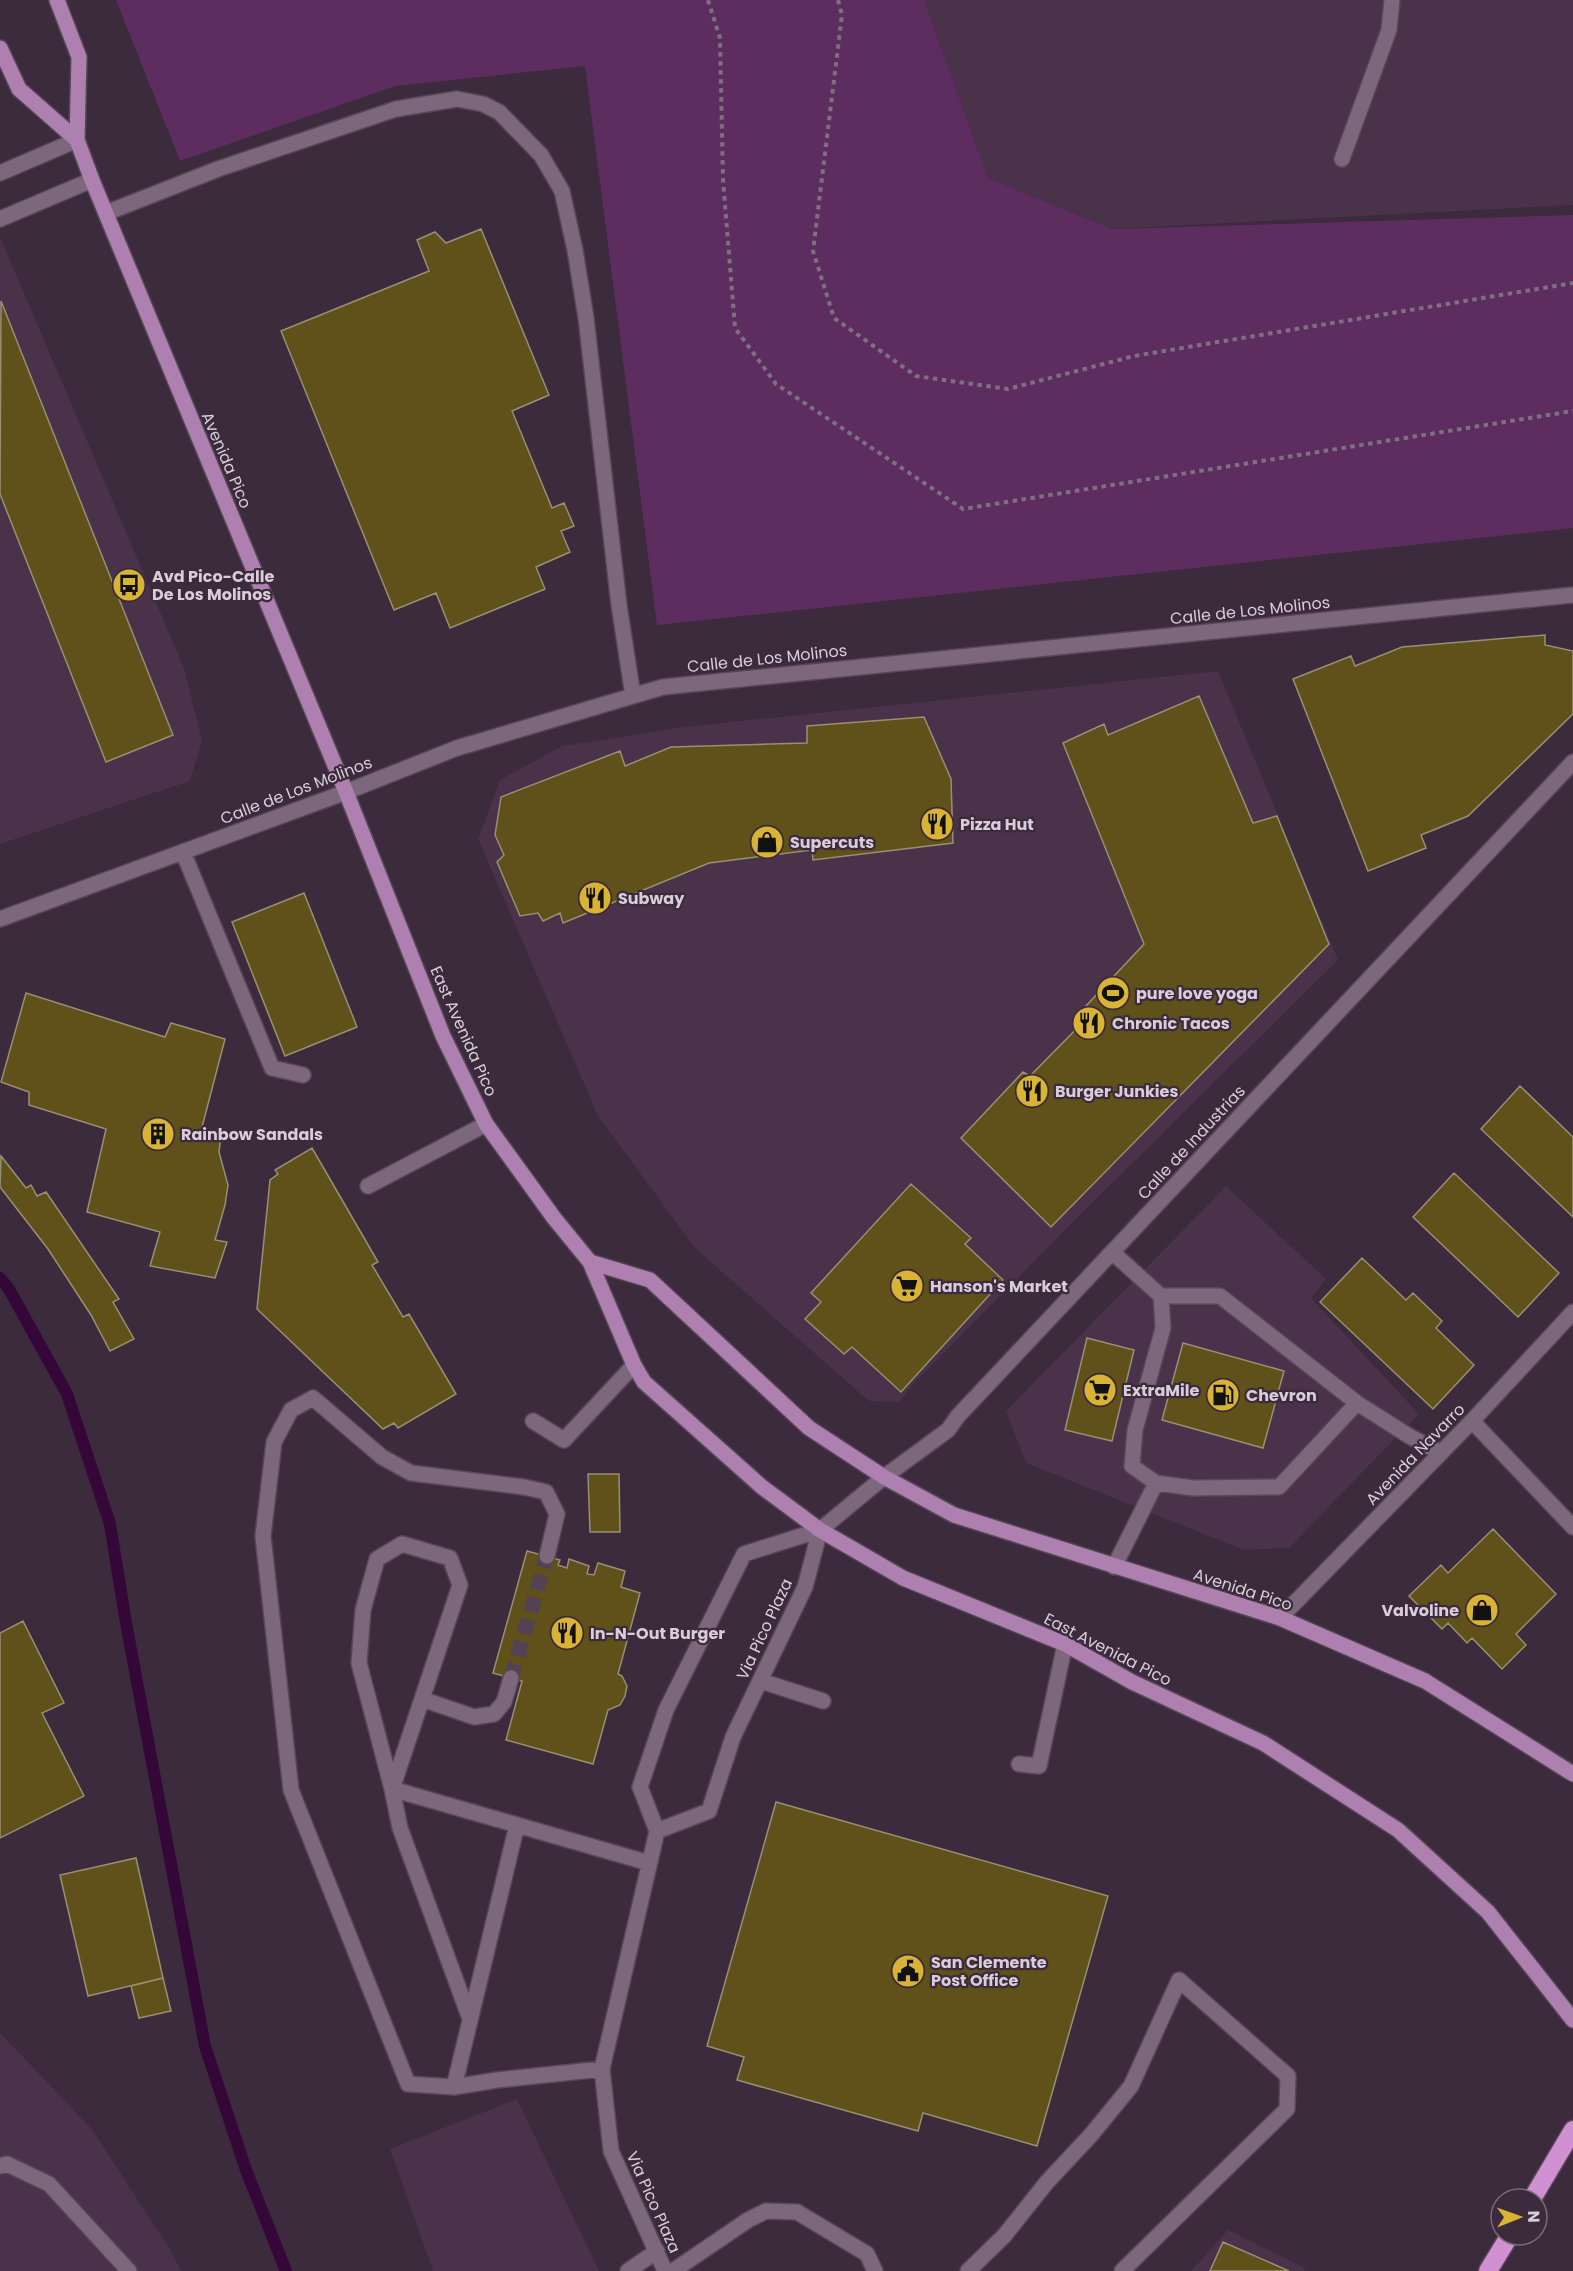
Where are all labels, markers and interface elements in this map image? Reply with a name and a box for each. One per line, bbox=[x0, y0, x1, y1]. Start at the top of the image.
street label: Avenida Pico bbox=[196, 408, 257, 512]
place label: Avd Pico-Calle De Los Molinos bbox=[152, 565, 274, 606]
bus stop icon: Avd Pico-Calle De Los Molinos bbox=[111, 567, 147, 603]
street label: Calle de Los Molinos bbox=[1169, 591, 1331, 630]
street label: Calle de Los Molinos bbox=[686, 639, 848, 678]
street label: Calle de Los Molinos bbox=[217, 751, 375, 830]
restaurant icon: Pizza Hut bbox=[919, 806, 955, 842]
place label: Pizza Hut bbox=[960, 813, 1034, 836]
shop icon: Supercuts bbox=[749, 824, 785, 860]
place label: Supercuts bbox=[790, 831, 874, 854]
restaurant icon: Subway bbox=[577, 880, 613, 916]
place label: Subway bbox=[618, 887, 685, 910]
street label: East Avenida Pico bbox=[424, 962, 503, 1100]
sports icon: pure love yoga bbox=[1095, 975, 1131, 1011]
place label: pure love yoga bbox=[1136, 982, 1258, 1005]
restaurant icon: Chronic Tacos bbox=[1071, 1005, 1107, 1041]
place label: Chronic Tacos bbox=[1112, 1012, 1230, 1035]
restaurant icon: Burger Junkies bbox=[1014, 1073, 1050, 1109]
place label: Burger Junkies bbox=[1055, 1080, 1178, 1103]
street label: Calle de Industrias bbox=[1132, 1080, 1250, 1205]
building icon: Rainbow Sandals bbox=[140, 1116, 176, 1152]
place label: Rainbow Sandals bbox=[181, 1123, 323, 1146]
supermarket icon: Hanson's Market bbox=[889, 1268, 925, 1304]
place label: Hanson's Market bbox=[930, 1275, 1068, 1298]
supermarket icon: ExtraMile bbox=[1082, 1372, 1118, 1408]
fuel station icon: Chevron bbox=[1205, 1377, 1241, 1413]
place label: ExtraMile bbox=[1123, 1379, 1199, 1402]
place label: Chevron bbox=[1246, 1384, 1317, 1407]
street label: Avenida Navarro bbox=[1361, 1398, 1470, 1510]
street label: Avenida Pico bbox=[1190, 1563, 1295, 1616]
street label: Via Pico Plaza bbox=[731, 1575, 798, 1684]
shop icon: Valvoline bbox=[1464, 1592, 1500, 1628]
place label: Valvoline bbox=[1381, 1599, 1459, 1622]
street label: East Avenida Pico bbox=[1040, 1607, 1176, 1692]
restaurant icon: In-N-Out Burger bbox=[549, 1615, 585, 1651]
place label: In-N-Out Burger bbox=[590, 1622, 725, 1645]
place label: San Clemente Post Office bbox=[931, 1951, 1047, 1992]
public building icon: San Clemente Post Office bbox=[890, 1953, 926, 1989]
street label: Via Pico Plaza bbox=[621, 2148, 686, 2257]
north arrow bbox=[1489, 2187, 1549, 2247]
text: N bbox=[1522, 2211, 1545, 2223]

